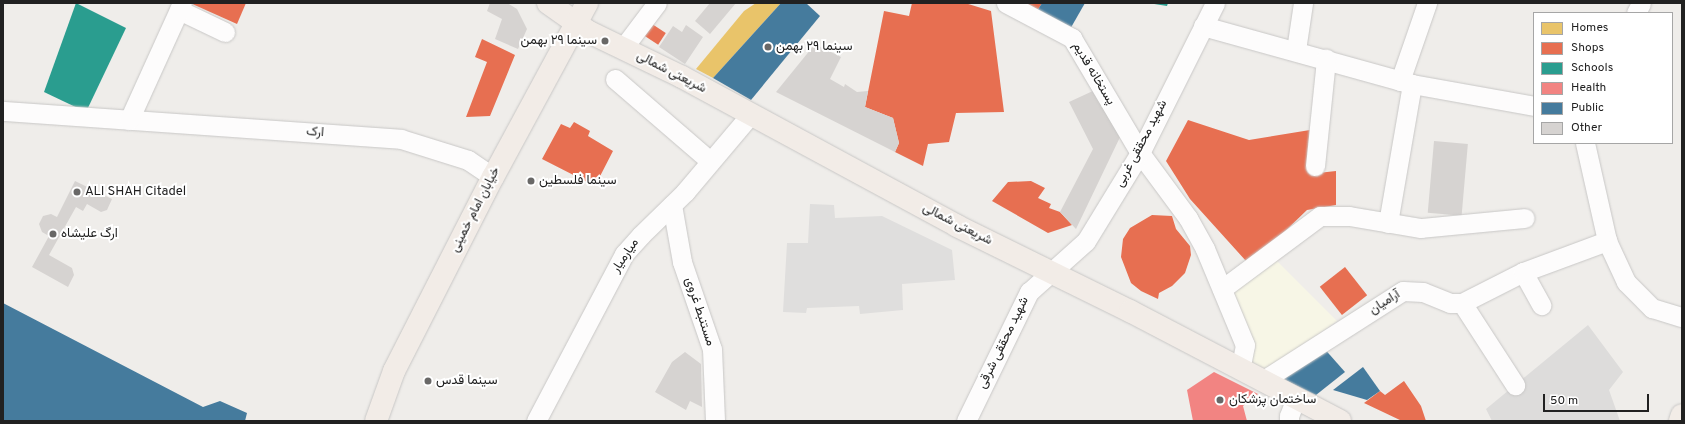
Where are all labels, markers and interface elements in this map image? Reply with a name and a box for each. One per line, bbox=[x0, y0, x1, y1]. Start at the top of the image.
legend bbox=[1533, 12, 1673, 144]
text: Homes bbox=[1571, 20, 1608, 36]
place label: سینما ٢٩ بهمن bbox=[520, 33, 597, 49]
marker: سینما ٢٩ بهمن bbox=[600, 36, 610, 46]
place label: سینما ۲۹ بهمن bbox=[776, 39, 853, 55]
street label: پستخانه قدیم bbox=[1068, 40, 1118, 108]
text: Shops bbox=[1571, 40, 1604, 56]
marker: سینما ۲۹ بهمن bbox=[763, 42, 773, 52]
street label: شریعتی شمالی bbox=[634, 49, 708, 97]
text: Schools bbox=[1571, 60, 1613, 76]
text: Health bbox=[1571, 80, 1606, 96]
street label: شهید محققی غربی bbox=[1112, 98, 1172, 190]
text: Public bbox=[1571, 100, 1604, 116]
text: Other bbox=[1571, 120, 1602, 136]
street label: ارک bbox=[306, 125, 324, 141]
street label: خیابان امام خمینی bbox=[448, 165, 504, 255]
place label: سینما فلسطین bbox=[539, 173, 617, 189]
marker: سینما فلسطین bbox=[526, 176, 536, 186]
place label: ALI SHAH Citadel bbox=[85, 184, 186, 200]
marker: ALI SHAH Citadel bbox=[72, 187, 82, 197]
street label: شریعتی شمالی bbox=[920, 201, 994, 249]
place label: ارگ علیشاه bbox=[61, 226, 118, 242]
marker: ارگ علیشاه bbox=[48, 229, 58, 239]
street label: میارمیار bbox=[609, 236, 643, 276]
street label: مستنبط غروی bbox=[681, 276, 717, 348]
street label: آرامیان bbox=[1367, 288, 1403, 318]
street label: شهید محققی شرقی bbox=[975, 294, 1033, 392]
place label: سینما قدس bbox=[436, 373, 497, 389]
marker: سینما قدس bbox=[423, 376, 433, 386]
scale bar bbox=[1545, 386, 1651, 412]
place label: ساختمان پزشکان bbox=[1229, 392, 1316, 408]
text: 50 m bbox=[1550, 393, 1578, 409]
marker: ساختمان پزشکان bbox=[1214, 394, 1226, 406]

